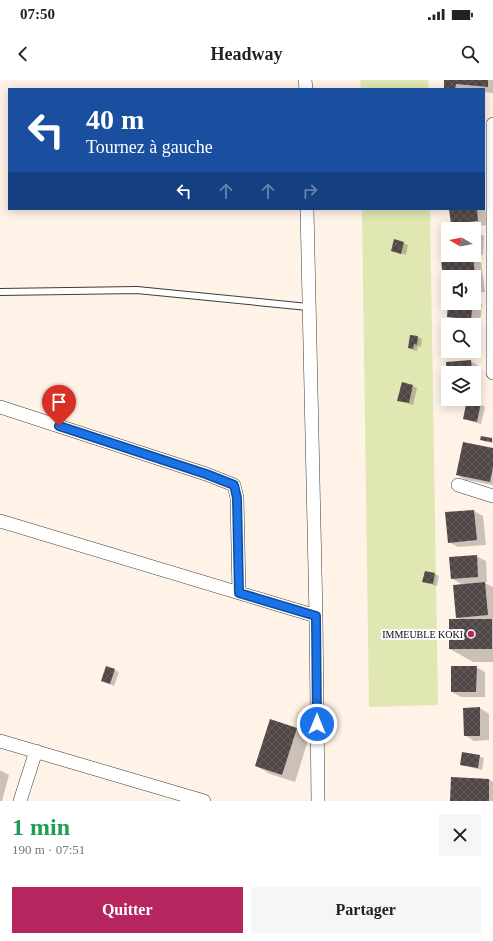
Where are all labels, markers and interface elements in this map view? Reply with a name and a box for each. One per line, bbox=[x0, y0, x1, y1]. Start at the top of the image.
text: 07:50 bbox=[20, 6, 55, 22]
icon: back bbox=[12, 43, 34, 65]
icon: search bbox=[459, 43, 481, 65]
text: Headway bbox=[211, 44, 283, 64]
icon: left bbox=[20, 104, 72, 156]
text: 40 m bbox=[86, 104, 144, 135]
text: Tournez à gauche bbox=[86, 137, 213, 157]
icon: left bbox=[173, 180, 195, 202]
icon: ahead bbox=[215, 180, 237, 202]
icon: ahead bbox=[257, 180, 279, 202]
icon: right bbox=[299, 180, 321, 202]
north arrow bbox=[441, 222, 481, 262]
map controls bbox=[441, 222, 481, 406]
button: sound bbox=[441, 270, 481, 310]
button: search bbox=[441, 318, 481, 358]
button: layers bbox=[441, 366, 481, 406]
pin bbox=[42, 385, 76, 426]
icon: arrive bbox=[48, 391, 70, 413]
place label: IMMEUBLE KOKI bbox=[382, 629, 463, 640]
marker: IMMEUBLE KOKI bbox=[466, 629, 476, 639]
position arrow bbox=[296, 703, 338, 745]
text: 1 min bbox=[12, 814, 70, 840]
button: close bbox=[439, 814, 481, 856]
text: 190 m · 07:51 bbox=[12, 842, 85, 857]
button: Quitter bbox=[12, 887, 243, 933]
button: Partager bbox=[251, 887, 481, 933]

